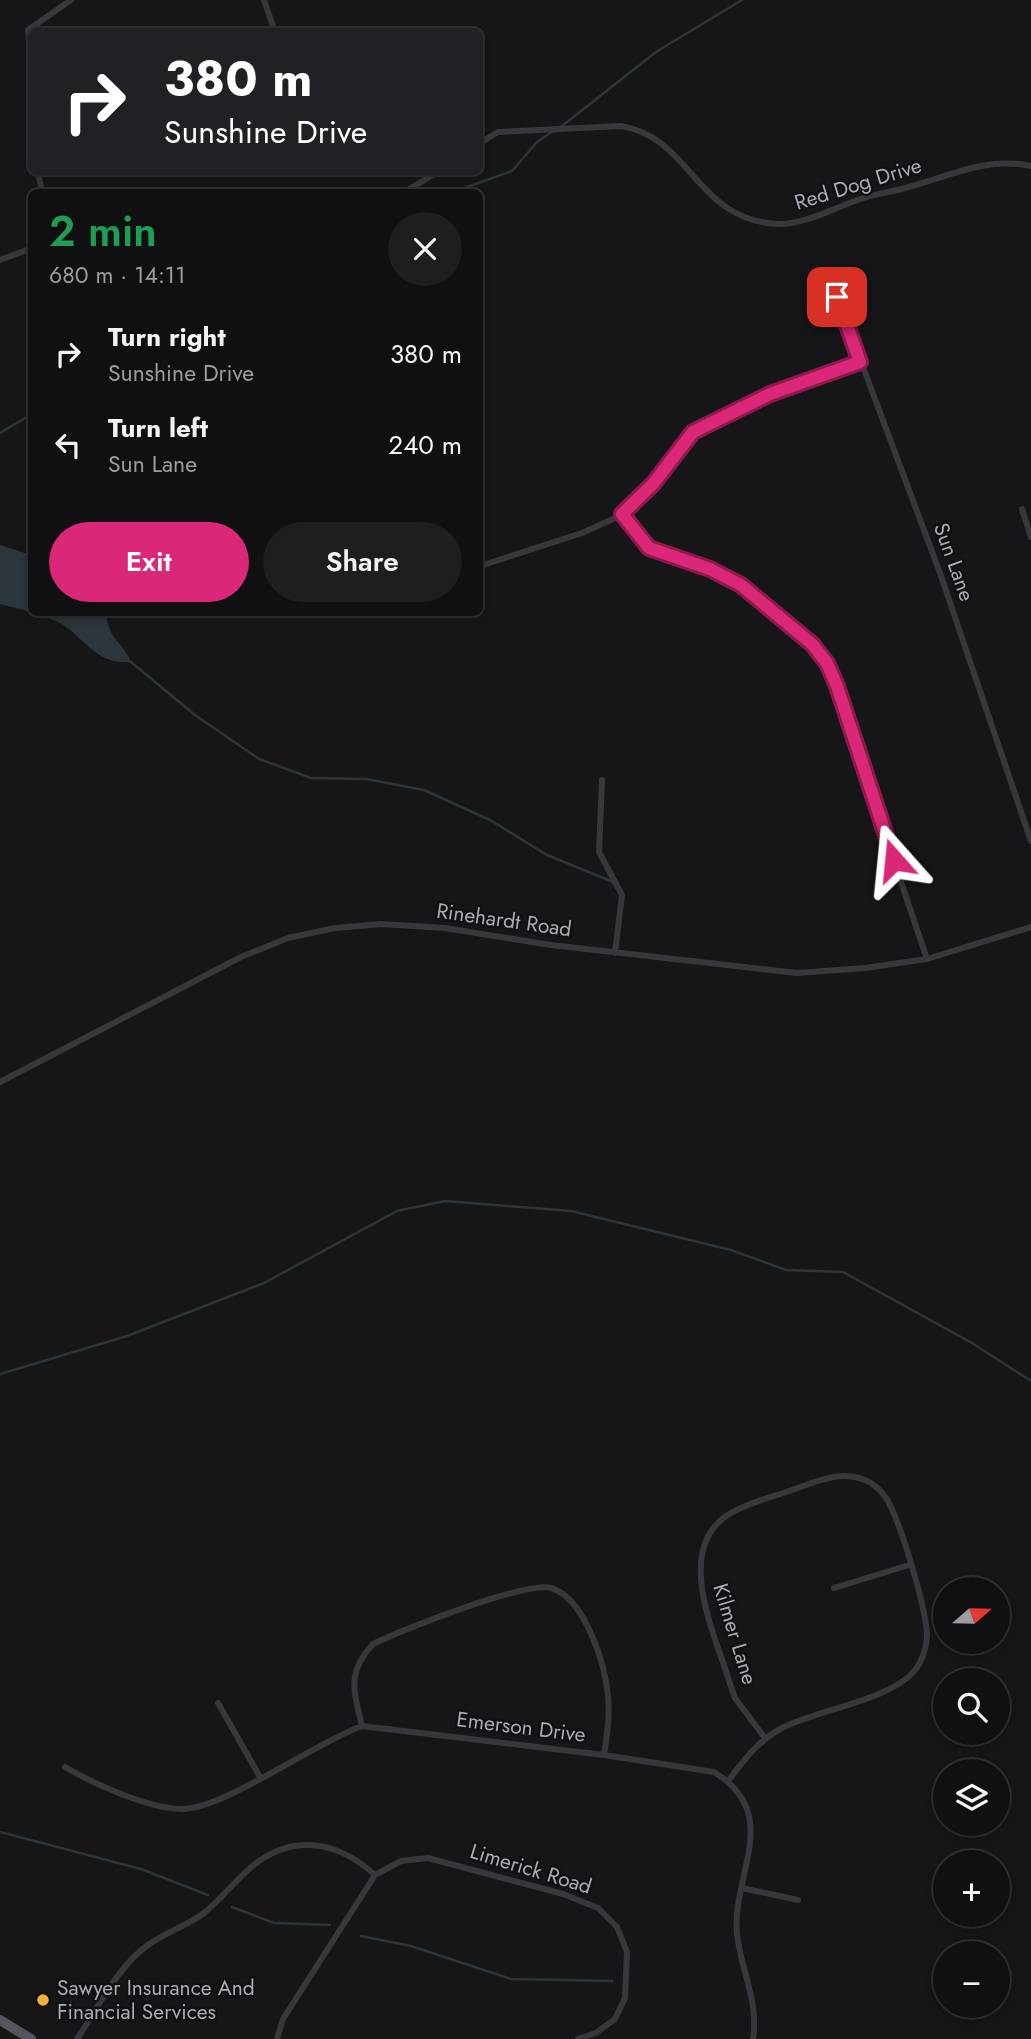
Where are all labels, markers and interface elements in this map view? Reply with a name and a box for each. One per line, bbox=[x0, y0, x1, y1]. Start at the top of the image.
text: 380 m bbox=[164, 44, 312, 114]
icon: right bbox=[49, 56, 140, 147]
text: Sunshine Drive bbox=[164, 109, 367, 155]
street label: Red Dog Drive bbox=[791, 150, 925, 218]
text: 2 min bbox=[49, 201, 157, 262]
button: close bbox=[388, 212, 462, 286]
text: 680 m · 14:11 bbox=[49, 258, 186, 292]
pin bbox=[807, 267, 867, 327]
icon: arrive bbox=[818, 278, 856, 316]
text: Turn right bbox=[108, 318, 226, 356]
icon: right bbox=[49, 335, 87, 373]
text: 380 m bbox=[390, 335, 462, 373]
text: Sunshine Drive bbox=[108, 356, 254, 390]
text: Turn left bbox=[108, 409, 208, 447]
icon: left bbox=[49, 426, 87, 464]
text: 240 m bbox=[388, 426, 462, 464]
text: Sun Lane bbox=[108, 447, 197, 481]
street label: Sun Lane bbox=[926, 519, 982, 605]
button: Exit bbox=[49, 522, 249, 602]
button: Share bbox=[263, 522, 462, 602]
position arrow bbox=[857, 823, 931, 897]
street label: Rinehardt Road bbox=[435, 896, 573, 944]
north arrow bbox=[933, 1577, 1010, 1654]
map controls bbox=[933, 1577, 1010, 2018]
street label: Kilmer Lane bbox=[705, 1580, 765, 1688]
button: search bbox=[933, 1668, 1010, 1745]
street label: Emerson Drive bbox=[455, 1704, 587, 1750]
button: layers bbox=[933, 1759, 1010, 1836]
street label: Limerick Road bbox=[467, 1836, 595, 1902]
button: + bbox=[933, 1850, 1010, 1927]
button: − bbox=[933, 1941, 1010, 2018]
place label: Sawyer Insurance And Financial Services bbox=[57, 1973, 255, 2027]
marker: Sawyer Insurance And Financial Services bbox=[35, 1992, 51, 2008]

